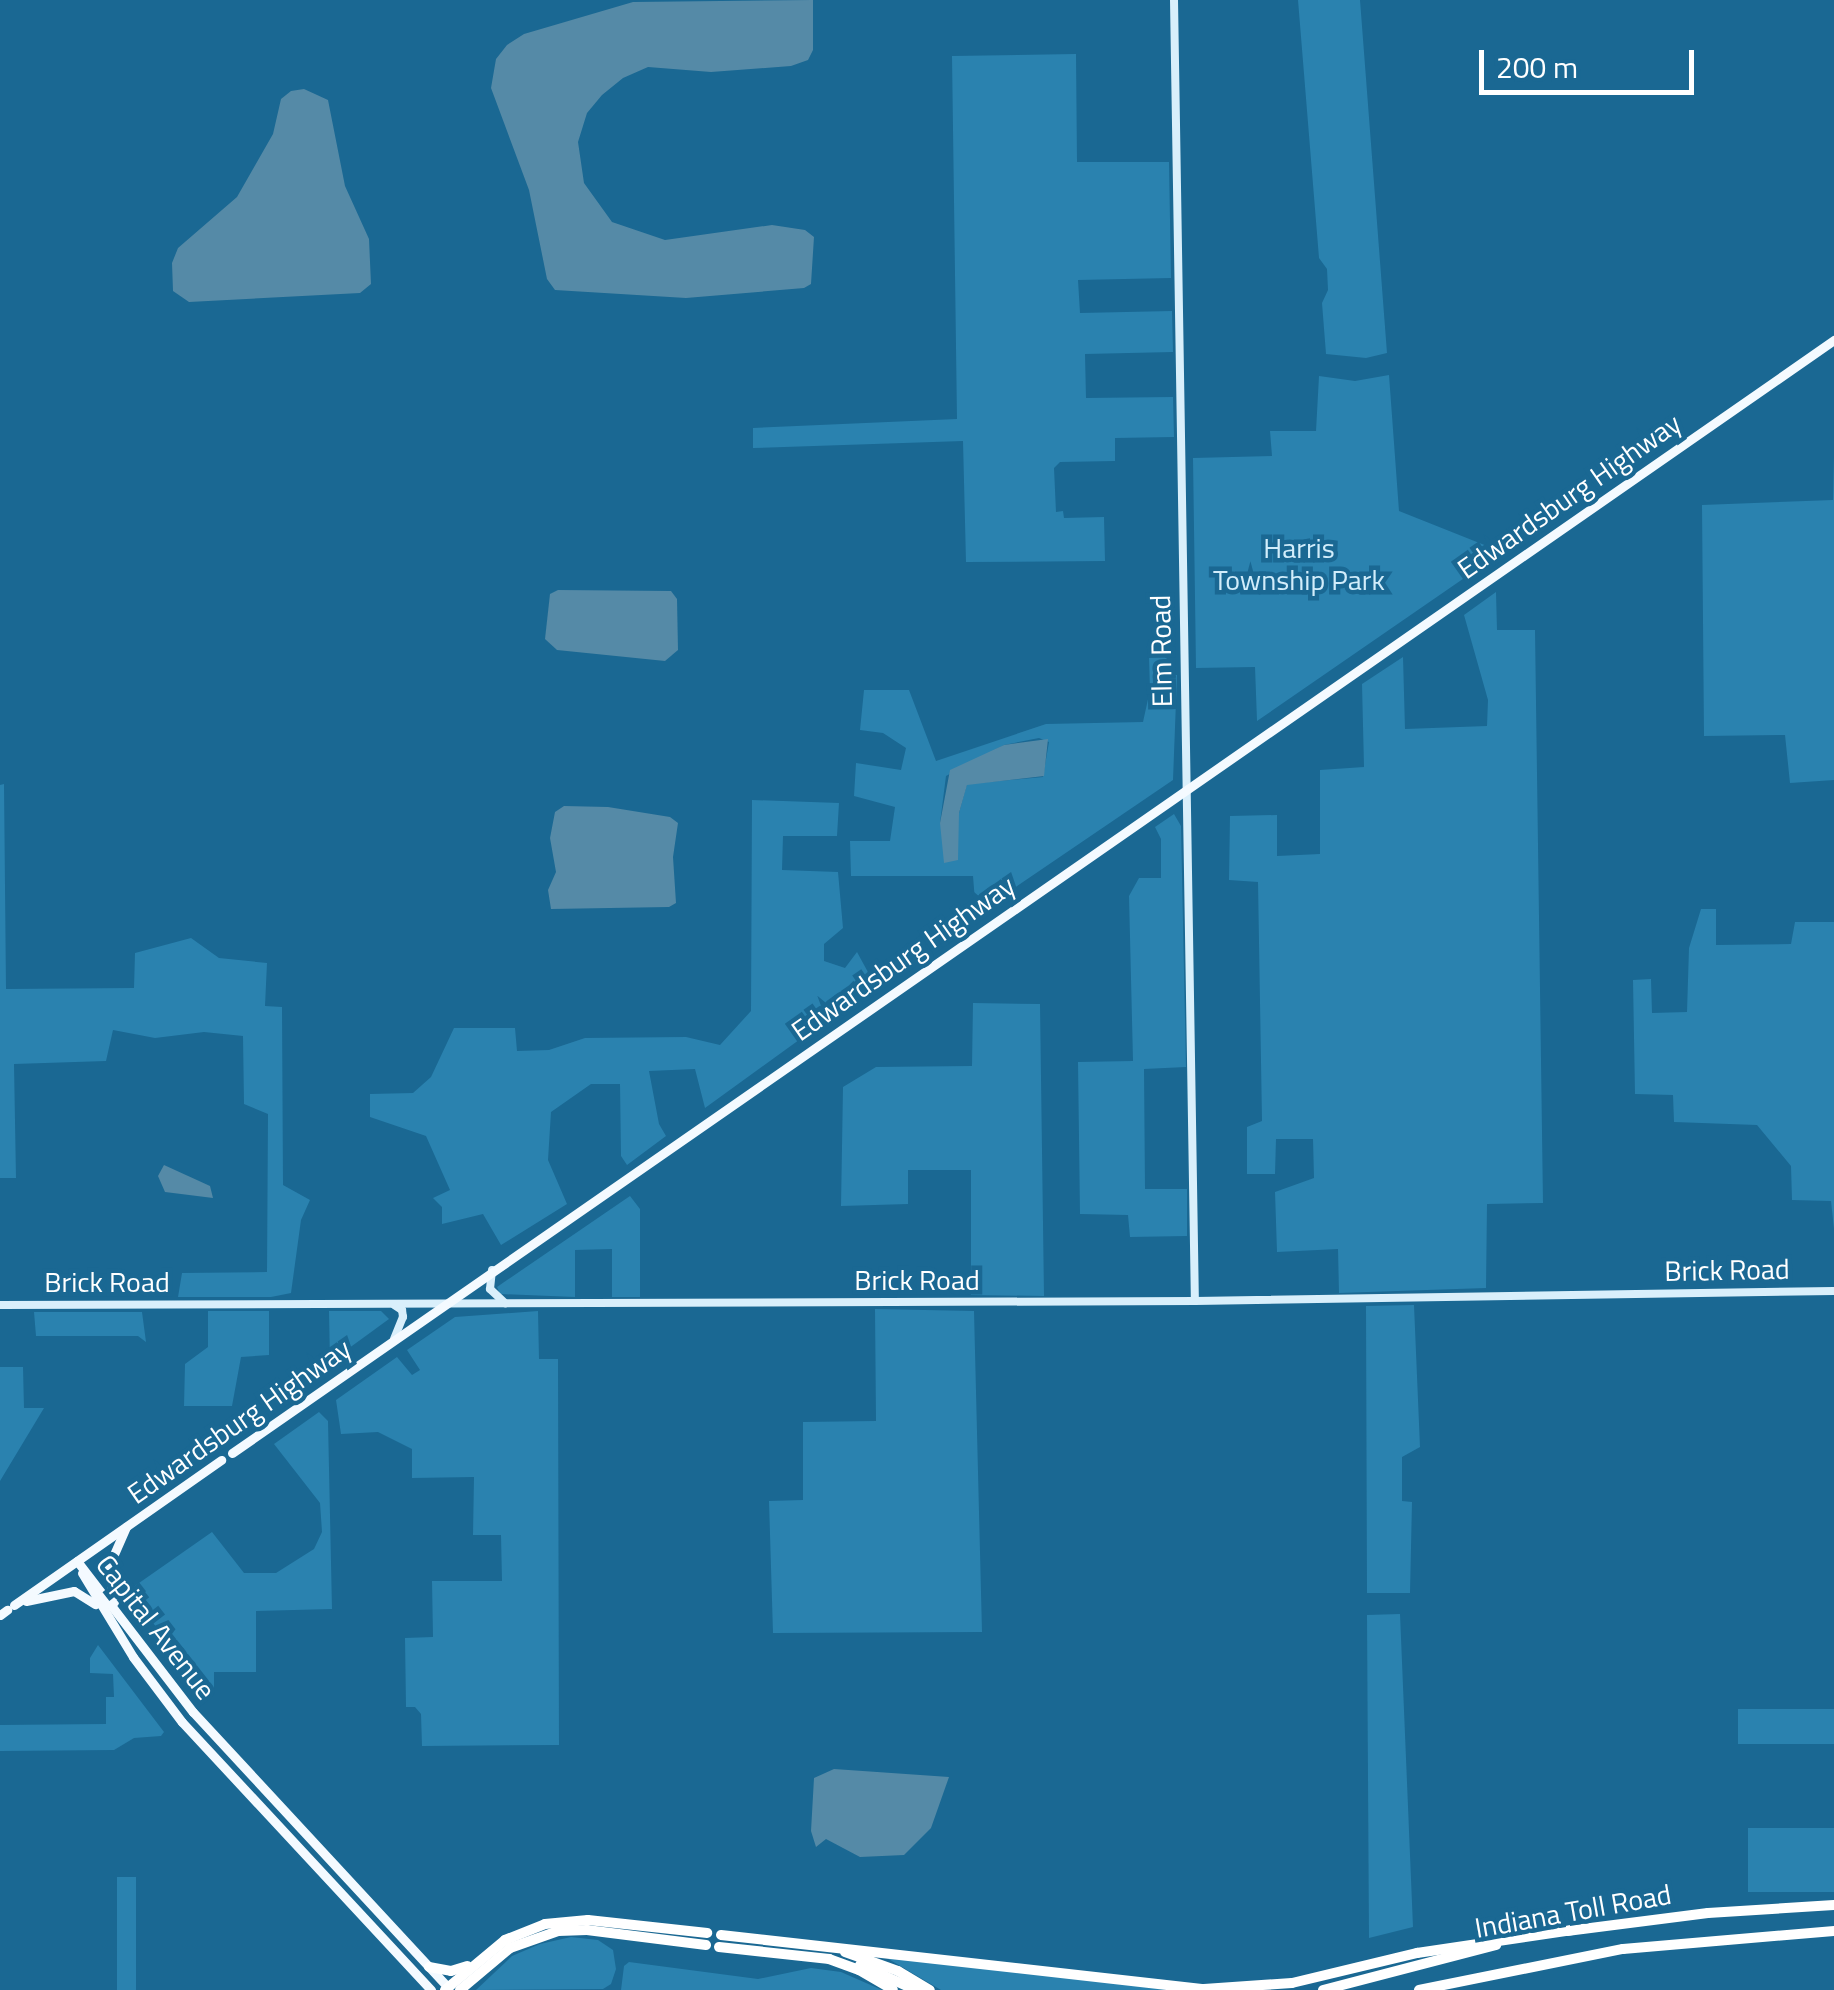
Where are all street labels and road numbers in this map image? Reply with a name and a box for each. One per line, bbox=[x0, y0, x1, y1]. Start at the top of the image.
street label: Edwardsburg Highway bbox=[1451, 406, 1687, 586]
street label: Elm Road bbox=[1143, 595, 1179, 707]
street label: Edwardsburg Highway bbox=[785, 868, 1021, 1048]
street label: Brick Road bbox=[1664, 1252, 1790, 1288]
street label: Brick Road bbox=[854, 1263, 980, 1297]
street label: Brick Road bbox=[44, 1265, 170, 1299]
street label: Edwardsburg Highway bbox=[121, 1331, 357, 1511]
street label: Capital Avenue bbox=[89, 1548, 223, 1706]
street label: Indiana Toll Road bbox=[1472, 1877, 1674, 1945]

